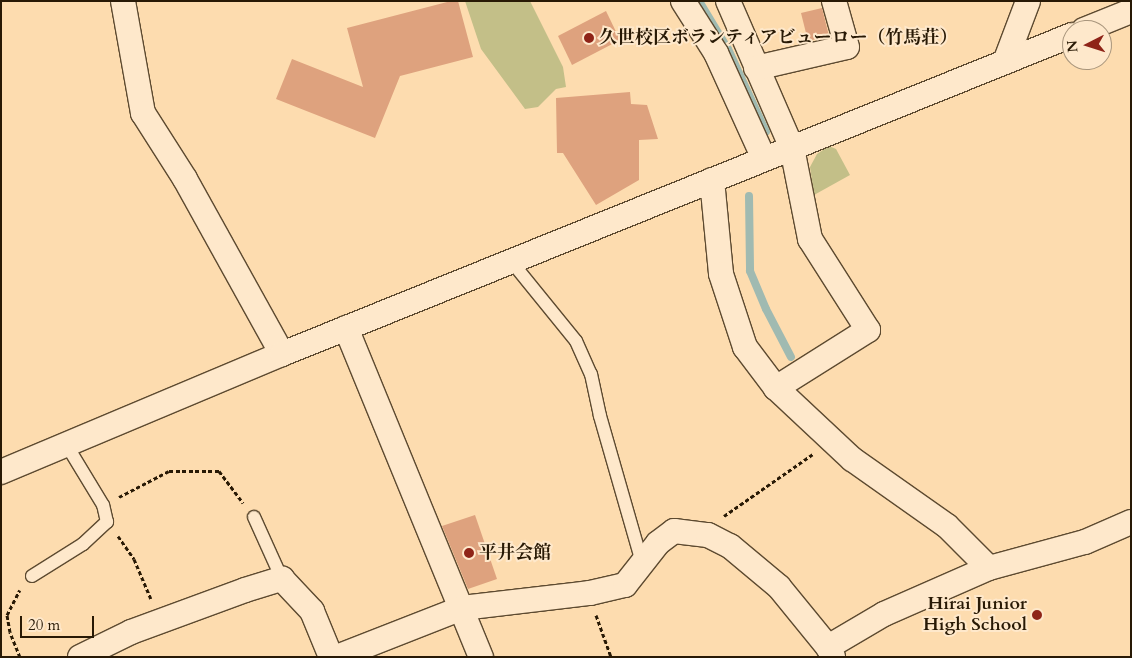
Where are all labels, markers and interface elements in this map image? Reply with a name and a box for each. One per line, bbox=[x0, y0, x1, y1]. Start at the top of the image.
north arrow bbox=[1062, 20, 1112, 70]
place label: 久世校区ボランティアビューロー（竹馬荘） bbox=[599, 27, 959, 49]
marker: 久世校区ボランティアビューロー（竹馬荘） bbox=[583, 32, 595, 44]
text: N bbox=[1063, 39, 1083, 53]
place label: 平井会館 bbox=[479, 542, 551, 564]
marker: 平井会館 bbox=[463, 547, 475, 559]
place label: Hirai Junior High School bbox=[923, 594, 1027, 636]
scale bar bbox=[22, 606, 96, 638]
marker: Hirai Junior High School bbox=[1031, 609, 1043, 621]
text: 20 m bbox=[28, 615, 60, 635]

